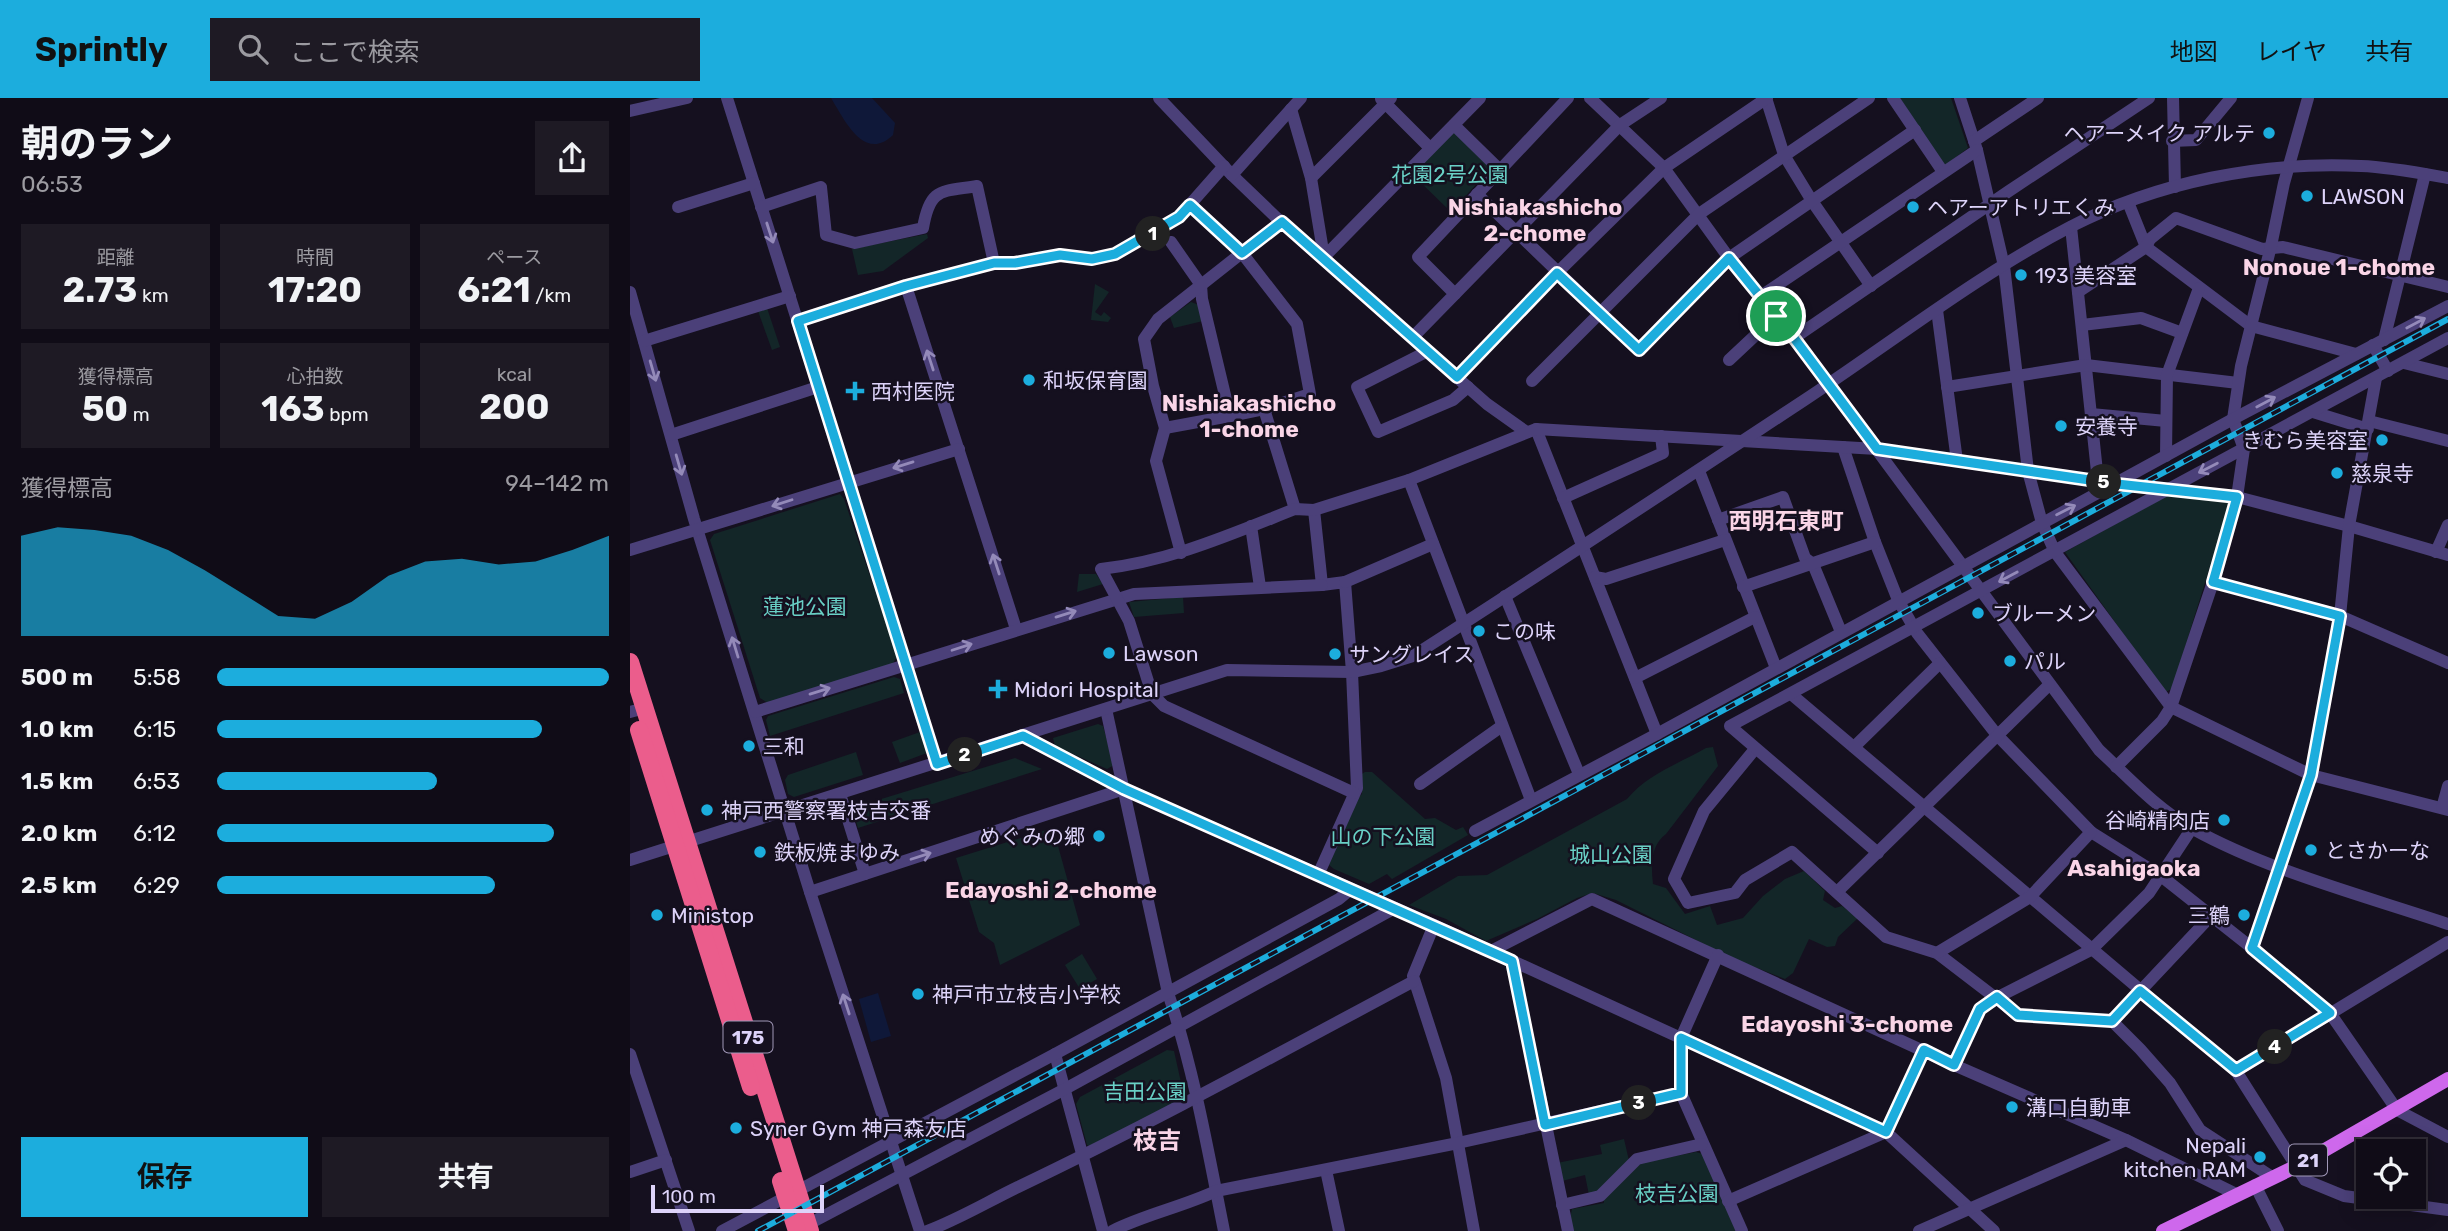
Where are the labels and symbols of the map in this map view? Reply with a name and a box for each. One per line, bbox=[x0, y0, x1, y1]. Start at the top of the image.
place label: ヘアーメイク アルテ bbox=[2064, 121, 2255, 146]
marker: ヘアーメイク アルテ bbox=[2261, 125, 2277, 141]
park label: 花園2号公園 bbox=[1391, 162, 1509, 187]
place label: LAWSON bbox=[2321, 184, 2405, 209]
marker: LAWSON bbox=[2299, 188, 2315, 204]
district label: Nishiakashicho 2-chome bbox=[1448, 193, 1622, 247]
place label: ヘアーアトリエくみ bbox=[1927, 195, 2115, 220]
marker: ヘアーアトリエくみ bbox=[1905, 199, 1921, 215]
pin: 1 bbox=[1135, 216, 1170, 252]
one-way arrow bbox=[764, 222, 777, 244]
district label: Nonoue 1-chome bbox=[2243, 253, 2435, 281]
place label: 193 美容室 bbox=[2035, 263, 2137, 288]
marker: 193 美容室 bbox=[2013, 267, 2029, 283]
pin bbox=[1746, 286, 1806, 346]
one-way arrow bbox=[2405, 316, 2426, 329]
one-way arrow bbox=[923, 350, 936, 372]
one-way arrow bbox=[647, 360, 660, 382]
place label: 和坂保育園 bbox=[1043, 368, 1148, 393]
marker: 和坂保育園 bbox=[1021, 372, 1037, 388]
place label: 西村医院 bbox=[871, 379, 955, 404]
marker: 西村医院 bbox=[845, 381, 865, 401]
district label: Nishiakashicho 1-chome bbox=[1162, 389, 1336, 443]
one-way arrow bbox=[2255, 394, 2276, 408]
place label: 安養寺 bbox=[2075, 414, 2138, 439]
marker: 安養寺 bbox=[2053, 418, 2069, 434]
place label: きむら美容室 bbox=[2242, 428, 2368, 453]
marker: きむら美容室 bbox=[2374, 432, 2390, 448]
one-way arrow bbox=[674, 454, 687, 476]
one-way arrow bbox=[892, 460, 914, 473]
one-way arrow bbox=[2198, 461, 2219, 475]
place label: 慈泉寺 bbox=[2351, 461, 2414, 486]
pin: 5 bbox=[2086, 464, 2122, 500]
marker: 慈泉寺 bbox=[2329, 465, 2345, 481]
one-way arrow bbox=[772, 498, 794, 510]
one-way arrow bbox=[2055, 503, 2076, 517]
district label: 西明石東町 bbox=[1729, 507, 1844, 535]
one-way arrow bbox=[988, 554, 1001, 576]
one-way arrow bbox=[1998, 570, 2019, 584]
park label: 蓮池公園 bbox=[763, 594, 847, 619]
place label: ブルーメン bbox=[1992, 601, 2096, 626]
marker: ブルーメン bbox=[1970, 605, 1986, 621]
one-way arrow bbox=[1055, 607, 1077, 620]
place label: この味 bbox=[1493, 619, 1556, 644]
marker: この味 bbox=[1471, 623, 1487, 639]
one-way arrow bbox=[727, 636, 740, 658]
one-way arrow bbox=[950, 640, 972, 652]
place label: Lawson bbox=[1123, 641, 1198, 666]
place label: サングレイス bbox=[1349, 642, 1474, 667]
marker: Lawson bbox=[1101, 645, 1117, 661]
marker: サングレイス bbox=[1327, 646, 1343, 662]
place label: パル bbox=[2024, 649, 2066, 674]
marker: パル bbox=[2002, 653, 2018, 669]
place label: Midori Hospital bbox=[1014, 677, 1159, 702]
marker: Midori Hospital bbox=[988, 679, 1008, 699]
one-way arrow bbox=[809, 684, 831, 697]
place label: 三和 bbox=[763, 734, 805, 759]
marker: 三和 bbox=[741, 738, 757, 754]
pin: 2 bbox=[948, 738, 982, 772]
place label: 神戸西警察署枝吉交番 bbox=[721, 798, 931, 823]
marker: 神戸西警察署枝吉交番 bbox=[699, 802, 715, 818]
place label: 谷崎精肉店 bbox=[2105, 808, 2210, 833]
marker: 谷崎精肉店 bbox=[2216, 812, 2232, 828]
place label: めぐみの郷 bbox=[979, 824, 1085, 849]
park label: 山の下公園 bbox=[1331, 824, 1436, 849]
marker: めぐみの郷 bbox=[1091, 828, 1107, 844]
place label: とさかーな bbox=[2325, 838, 2430, 863]
place label: 鉄板焼まゆみ bbox=[774, 840, 900, 865]
park label: 城山公園 bbox=[1569, 842, 1653, 867]
marker: とさかーな bbox=[2303, 842, 2319, 858]
marker: 鉄板焼まゆみ bbox=[752, 844, 768, 860]
one-way arrow bbox=[910, 849, 932, 861]
district label: Asahigaoka bbox=[2067, 854, 2201, 882]
district label: Edayoshi 2-chome bbox=[945, 876, 1157, 904]
place label: Ministop bbox=[671, 903, 754, 928]
place label: 三鶴 bbox=[2188, 903, 2230, 928]
marker: Ministop bbox=[649, 907, 665, 923]
marker: 三鶴 bbox=[2236, 907, 2252, 923]
place label: 神戸市立枝吉小学校 bbox=[932, 982, 1121, 1007]
marker: 神戸市立枝吉小学校 bbox=[910, 986, 926, 1002]
one-way arrow bbox=[839, 994, 851, 1016]
district label: Edayoshi 3-chome bbox=[1741, 1010, 1953, 1038]
road number: 175 bbox=[724, 1021, 772, 1052]
pin: 4 bbox=[2258, 1030, 2292, 1065]
park label: 吉田公園 bbox=[1103, 1079, 1187, 1104]
pin: 3 bbox=[1622, 1086, 1656, 1121]
place label: 溝口自動車 bbox=[2026, 1095, 2131, 1120]
marker: 溝口自動車 bbox=[2004, 1099, 2020, 1115]
place label: Syner Gym 神戸森友店 bbox=[750, 1116, 966, 1141]
marker: Syner Gym 神戸森友店 bbox=[728, 1120, 744, 1136]
district label: 枝吉 bbox=[1133, 1127, 1181, 1155]
place label: Nepali kitchen RAM bbox=[2123, 1133, 2246, 1182]
road number: 21 bbox=[2289, 1144, 2327, 1176]
marker: Nepali kitchen RAM bbox=[2252, 1149, 2268, 1165]
park label: 枝吉公園 bbox=[1635, 1181, 1719, 1206]
scale bar bbox=[651, 1182, 824, 1214]

